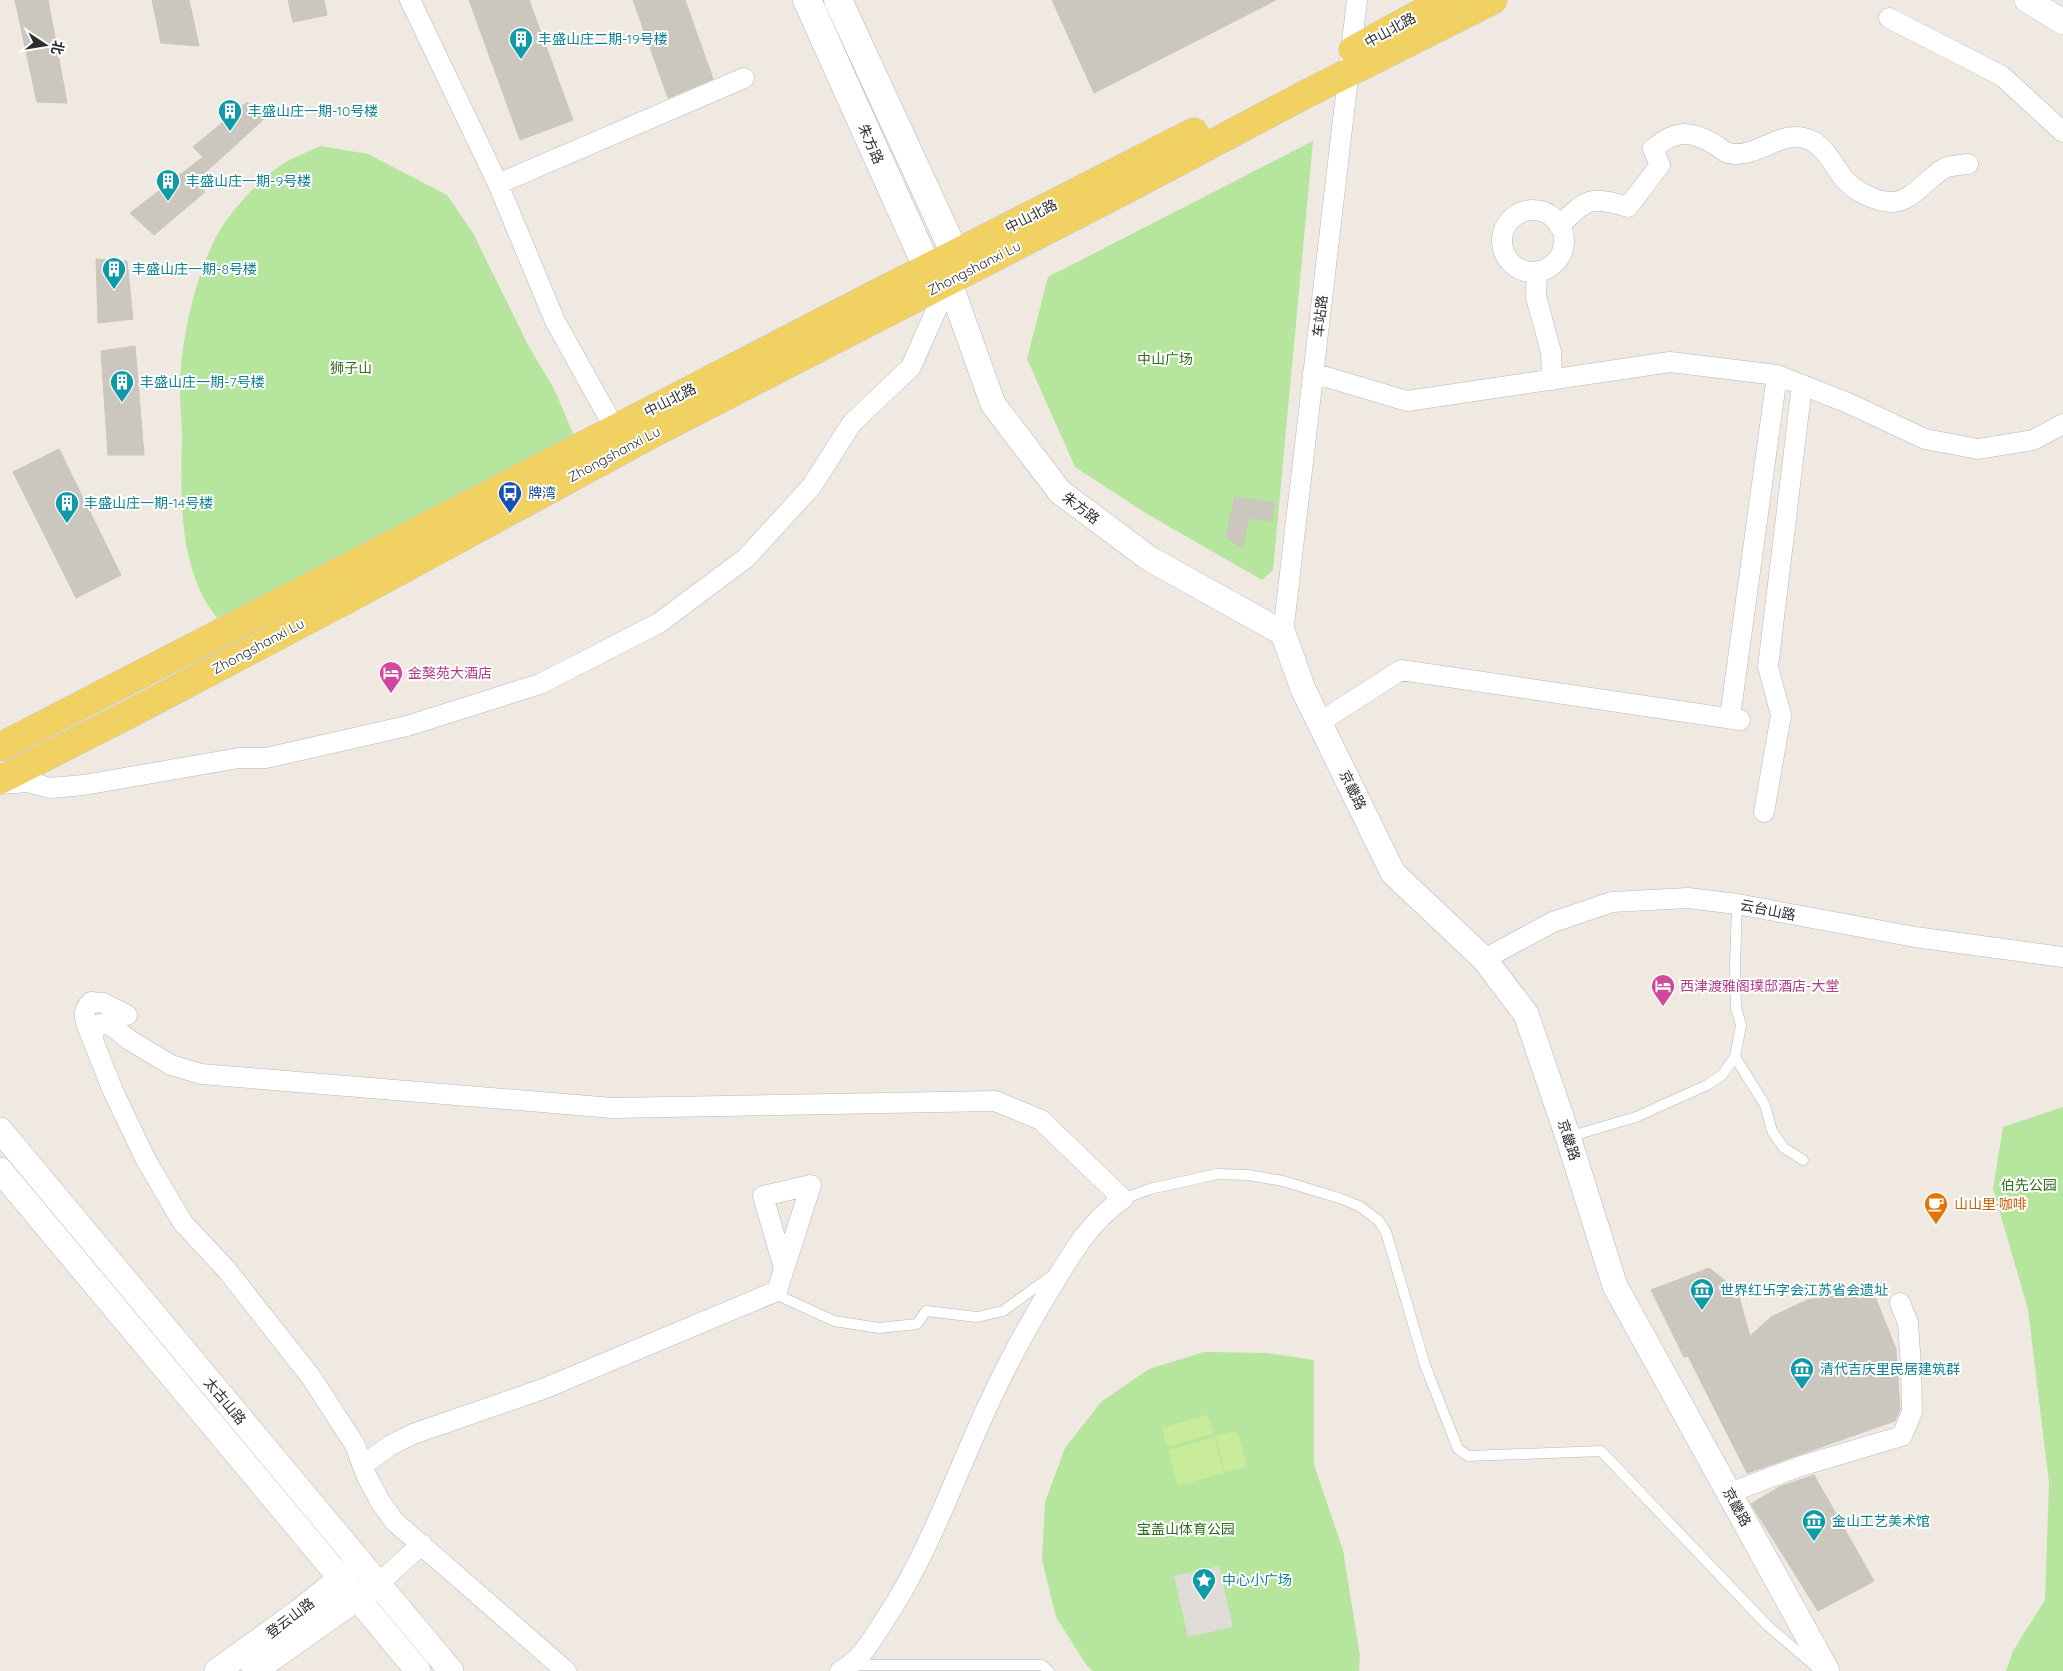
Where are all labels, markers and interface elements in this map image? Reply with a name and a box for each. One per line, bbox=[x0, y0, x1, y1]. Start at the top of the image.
street label: 中山北路 bbox=[1361, 9, 1419, 51]
north arrow bbox=[20, 20, 70, 70]
building icon: 丰盛山庄二期-19号楼 bbox=[508, 26, 534, 60]
place label: 丰盛山庄二期-19号楼 bbox=[538, 30, 668, 48]
text: 北 bbox=[47, 39, 68, 56]
building icon: 丰盛山庄一期-10号楼 bbox=[217, 98, 243, 132]
place label: 丰盛山庄一期-10号楼 bbox=[248, 102, 378, 120]
street label: 朱方路 bbox=[854, 121, 888, 167]
building icon: 丰盛山庄一期-9号楼 bbox=[155, 168, 181, 202]
place label: 丰盛山庄一期-9号楼 bbox=[186, 172, 311, 190]
street label: 中山北路 bbox=[1002, 195, 1060, 237]
street label: Zhongshanxi Lu bbox=[924, 237, 1024, 299]
building icon: 丰盛山庄一期-8号楼 bbox=[101, 256, 127, 290]
place label: 丰盛山庄一期-8号楼 bbox=[132, 260, 257, 278]
street label: 车站路 bbox=[1309, 294, 1331, 338]
park label: 中山广场 bbox=[1137, 350, 1193, 368]
park label: 狮子山 bbox=[330, 359, 372, 377]
building icon: 丰盛山庄一期-7号楼 bbox=[109, 369, 135, 403]
place label: 丰盛山庄一期-7号楼 bbox=[140, 373, 265, 391]
street label: 中山北路 bbox=[641, 379, 699, 421]
street label: Zhongshanxi Lu bbox=[565, 422, 663, 486]
bus stop icon: 牌湾 bbox=[497, 480, 523, 514]
place label: 牌湾 bbox=[528, 484, 556, 502]
street label: 朱方路 bbox=[1059, 488, 1103, 528]
building icon: 丰盛山庄一期-14号楼 bbox=[54, 490, 80, 524]
place label: 丰盛山庄一期-14号楼 bbox=[84, 494, 213, 512]
street label: Zhongshanxi Lu bbox=[209, 614, 307, 678]
hotel icon: 金獒苑大酒店 bbox=[378, 660, 404, 694]
place label: 金獒苑大酒店 bbox=[408, 664, 492, 682]
street label: 京畿路 bbox=[1336, 767, 1370, 813]
street label: 云台山路 bbox=[1739, 896, 1797, 924]
hotel icon: 西津渡雅阁璞邸酒店-大堂 bbox=[1650, 973, 1676, 1007]
place label: 西津渡雅阁璞邸酒店-大堂 bbox=[1680, 977, 1839, 995]
street label: 京畿路 bbox=[1554, 1117, 1584, 1163]
park label: 伯先公园 bbox=[2001, 1176, 2057, 1194]
cafe icon: 山山里·咖啡 bbox=[1923, 1191, 1949, 1225]
place label: 山山里·咖啡 bbox=[1954, 1195, 2027, 1213]
museum icon: 世界红卐字会江苏省会遗址 bbox=[1689, 1277, 1715, 1311]
place label: 世界红卐字会江苏省会遗址 bbox=[1720, 1281, 1888, 1299]
museum icon: 清代吉庆里民居建筑群 bbox=[1789, 1356, 1815, 1390]
place label: 清代吉庆里民居建筑群 bbox=[1820, 1360, 1960, 1378]
street label: 太古山路 bbox=[200, 1374, 250, 1428]
street label: 京畿路 bbox=[1719, 1484, 1755, 1530]
museum icon: 金山工艺美术馆 bbox=[1801, 1508, 1827, 1542]
place label: 金山工艺美术馆 bbox=[1832, 1512, 1930, 1530]
park label: 宝盖山体育公园 bbox=[1137, 1520, 1235, 1538]
place icon: 中心小广场 bbox=[1191, 1567, 1217, 1601]
place label: 中心小广场 bbox=[1222, 1571, 1292, 1589]
street label: 登云山路 bbox=[262, 1594, 318, 1642]

